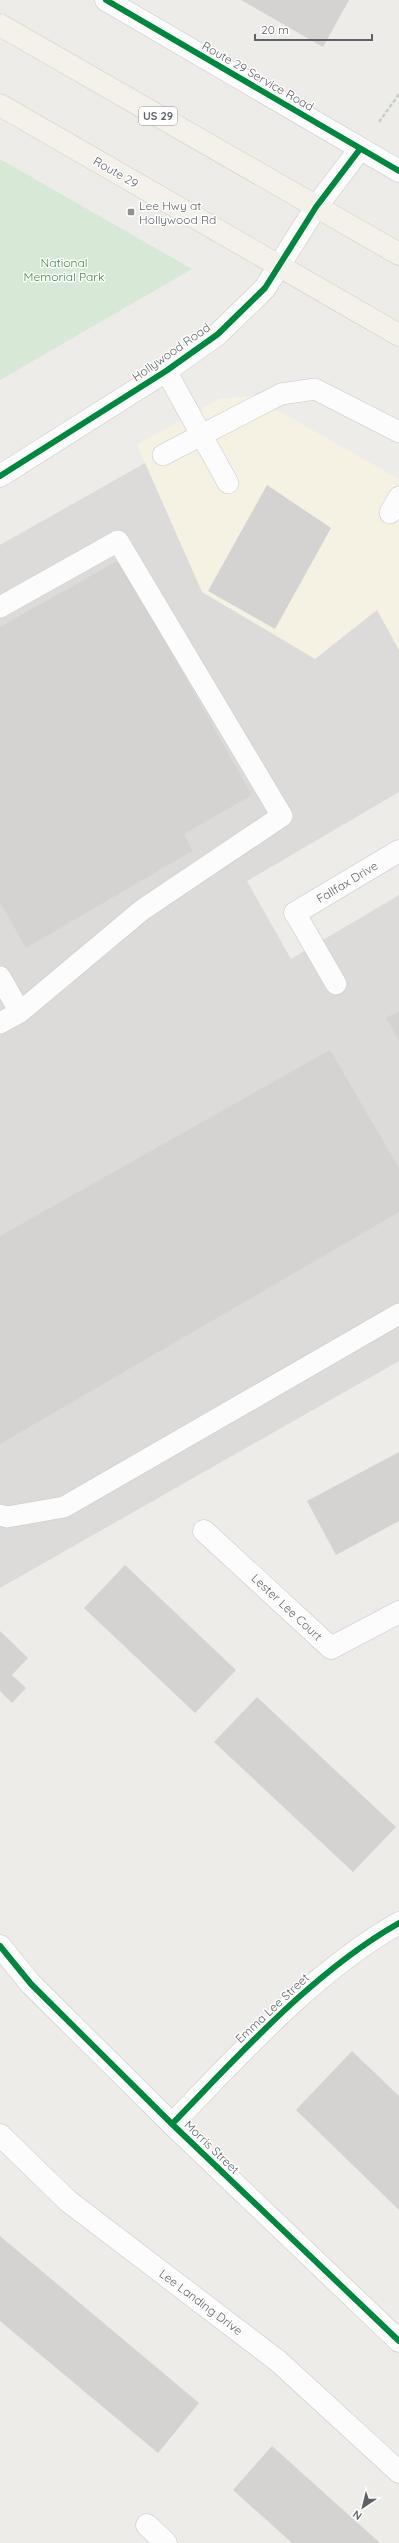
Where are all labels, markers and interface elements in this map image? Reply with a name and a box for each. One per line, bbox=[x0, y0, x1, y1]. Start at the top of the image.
scale bar bbox=[255, 16, 372, 42]
text: 20 m bbox=[261, 22, 289, 37]
street label: Route 29 Service Road bbox=[199, 38, 317, 114]
road number: US 29 bbox=[139, 107, 177, 125]
street label: Route 29 bbox=[91, 153, 141, 191]
place label: Lee Hwy at Hollywood Rd bbox=[139, 198, 216, 227]
marker: Lee Hwy at Hollywood Rd bbox=[126, 207, 136, 217]
park label: National Memorial Park bbox=[24, 255, 104, 284]
street label: Hollywood Road bbox=[129, 320, 213, 384]
street label: Fallfax Drive bbox=[314, 858, 381, 906]
street label: Lester Lee Court bbox=[248, 1570, 326, 1644]
street label: Emma Lee Street bbox=[232, 1970, 312, 2046]
street label: Morris Street bbox=[181, 2117, 243, 2177]
street label: Lee Landing Drive bbox=[156, 2266, 246, 2338]
north arrow bbox=[343, 2487, 383, 2527]
text: N bbox=[350, 2507, 365, 2523]

